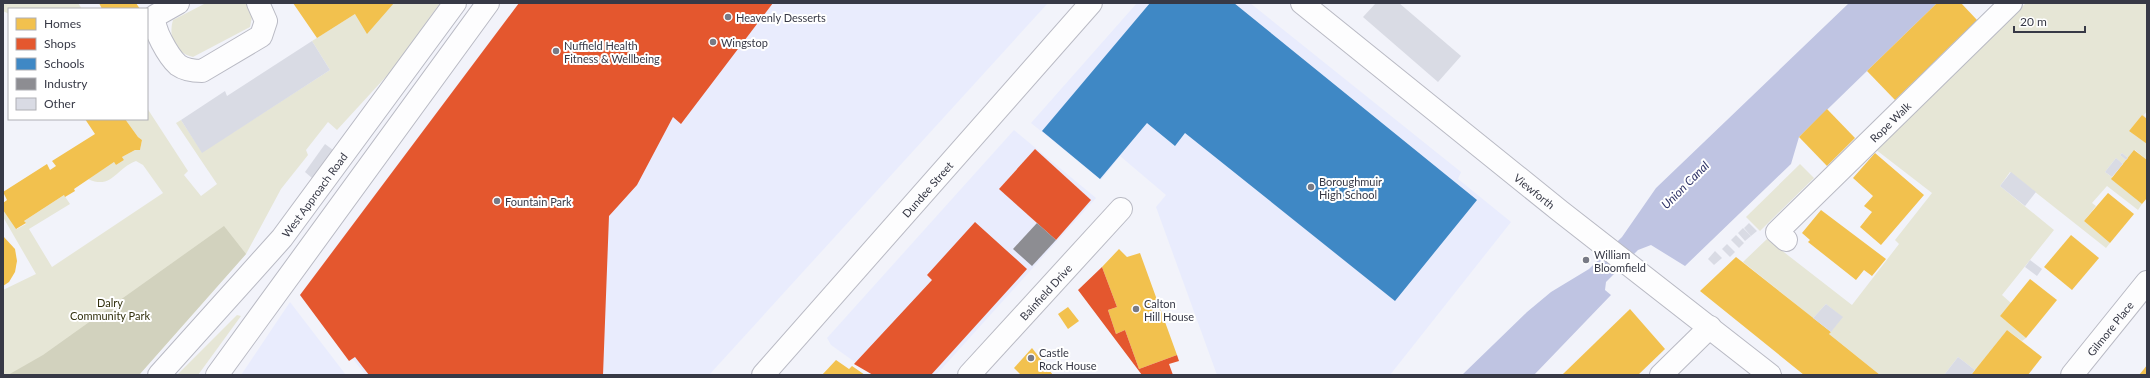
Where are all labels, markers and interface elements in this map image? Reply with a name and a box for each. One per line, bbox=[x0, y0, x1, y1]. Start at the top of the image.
legend bbox=[8, 8, 148, 120]
scale bar bbox=[2014, 8, 2085, 34]
place label: Heavenly Desserts bbox=[736, 11, 826, 24]
marker: Heavenly Desserts bbox=[723, 12, 733, 22]
text: 20 m bbox=[2020, 14, 2047, 29]
text: Homes bbox=[44, 16, 81, 31]
text: Shops bbox=[44, 36, 76, 51]
place label: Wingstop bbox=[721, 36, 768, 49]
marker: Wingstop bbox=[708, 37, 718, 47]
place label: Nuffield Health Fitness & Wellbeing bbox=[564, 39, 660, 65]
marker: Nuffield Health Fitness & Wellbeing bbox=[551, 46, 561, 56]
text: Schools bbox=[44, 56, 85, 71]
text: Industry bbox=[44, 76, 88, 91]
text: Other bbox=[44, 96, 76, 111]
street label: Rope Walk bbox=[1867, 98, 1913, 144]
street label: West Approach Road bbox=[279, 150, 349, 239]
street label: Dundee Street bbox=[899, 158, 955, 220]
water label: Union Canal bbox=[1658, 158, 1712, 212]
street label: Viewforth bbox=[1512, 170, 1558, 211]
place label: Boroughmuir High School bbox=[1319, 175, 1382, 201]
marker: Boroughmuir High School bbox=[1306, 182, 1316, 192]
place label: Fountain Park bbox=[505, 195, 572, 208]
marker: Fountain Park bbox=[492, 196, 502, 206]
place label: William Bloomfield bbox=[1594, 248, 1646, 274]
marker: William Bloomfield bbox=[1581, 255, 1591, 265]
street label: Bainfield Drive bbox=[1016, 261, 1074, 322]
park label: Dalry Community Park bbox=[70, 296, 150, 322]
place label: Calton Hill House bbox=[1144, 297, 1194, 323]
street label: Gilmore Place bbox=[2084, 298, 2136, 358]
marker: Calton Hill House bbox=[1131, 304, 1141, 314]
place label: Castle Rock House bbox=[1039, 346, 1097, 372]
marker: Castle Rock House bbox=[1026, 353, 1036, 363]

